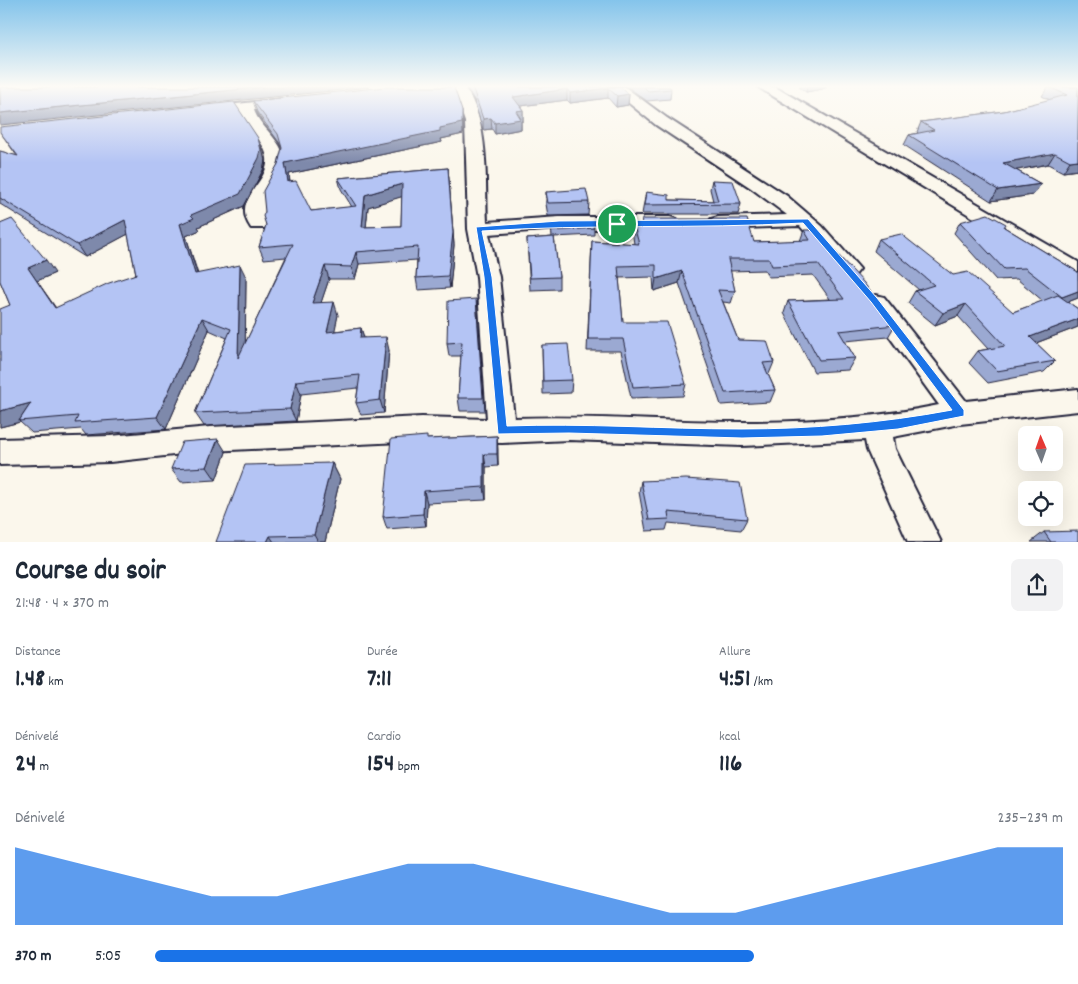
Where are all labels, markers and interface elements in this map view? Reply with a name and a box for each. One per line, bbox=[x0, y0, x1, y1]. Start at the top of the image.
pin bbox=[596, 203, 638, 245]
icon: arrive bbox=[603, 210, 631, 238]
north arrow bbox=[1018, 426, 1062, 471]
map controls bbox=[1018, 426, 1063, 526]
button: locate bbox=[1018, 481, 1063, 526]
text: Course du soir bbox=[15, 553, 166, 593]
button: share bbox=[1011, 559, 1063, 611]
text: 21:48 · 4 × 370 m bbox=[15, 592, 109, 615]
text: Distance bbox=[15, 642, 61, 662]
text: Durée bbox=[367, 642, 398, 662]
text: Allure bbox=[719, 642, 751, 662]
text: 1.48 bbox=[15, 662, 45, 698]
text: 7:11 bbox=[367, 662, 392, 698]
text: 4:51 bbox=[719, 662, 751, 698]
text: km bbox=[45, 672, 64, 692]
text: /km bbox=[751, 672, 773, 692]
text: Dénivelé bbox=[15, 727, 59, 747]
text: Cardio bbox=[367, 727, 401, 747]
text: kcal bbox=[719, 727, 740, 747]
text: 24 bbox=[15, 747, 36, 783]
text: 154 bbox=[367, 747, 394, 783]
text: 116 bbox=[719, 747, 742, 783]
text: m bbox=[36, 757, 49, 777]
text: bpm bbox=[394, 757, 420, 777]
text: Dénivelé bbox=[15, 807, 65, 830]
text: 235–239 m bbox=[997, 807, 1063, 830]
text: 370 m bbox=[15, 945, 52, 968]
text: 5:05 bbox=[95, 945, 121, 968]

